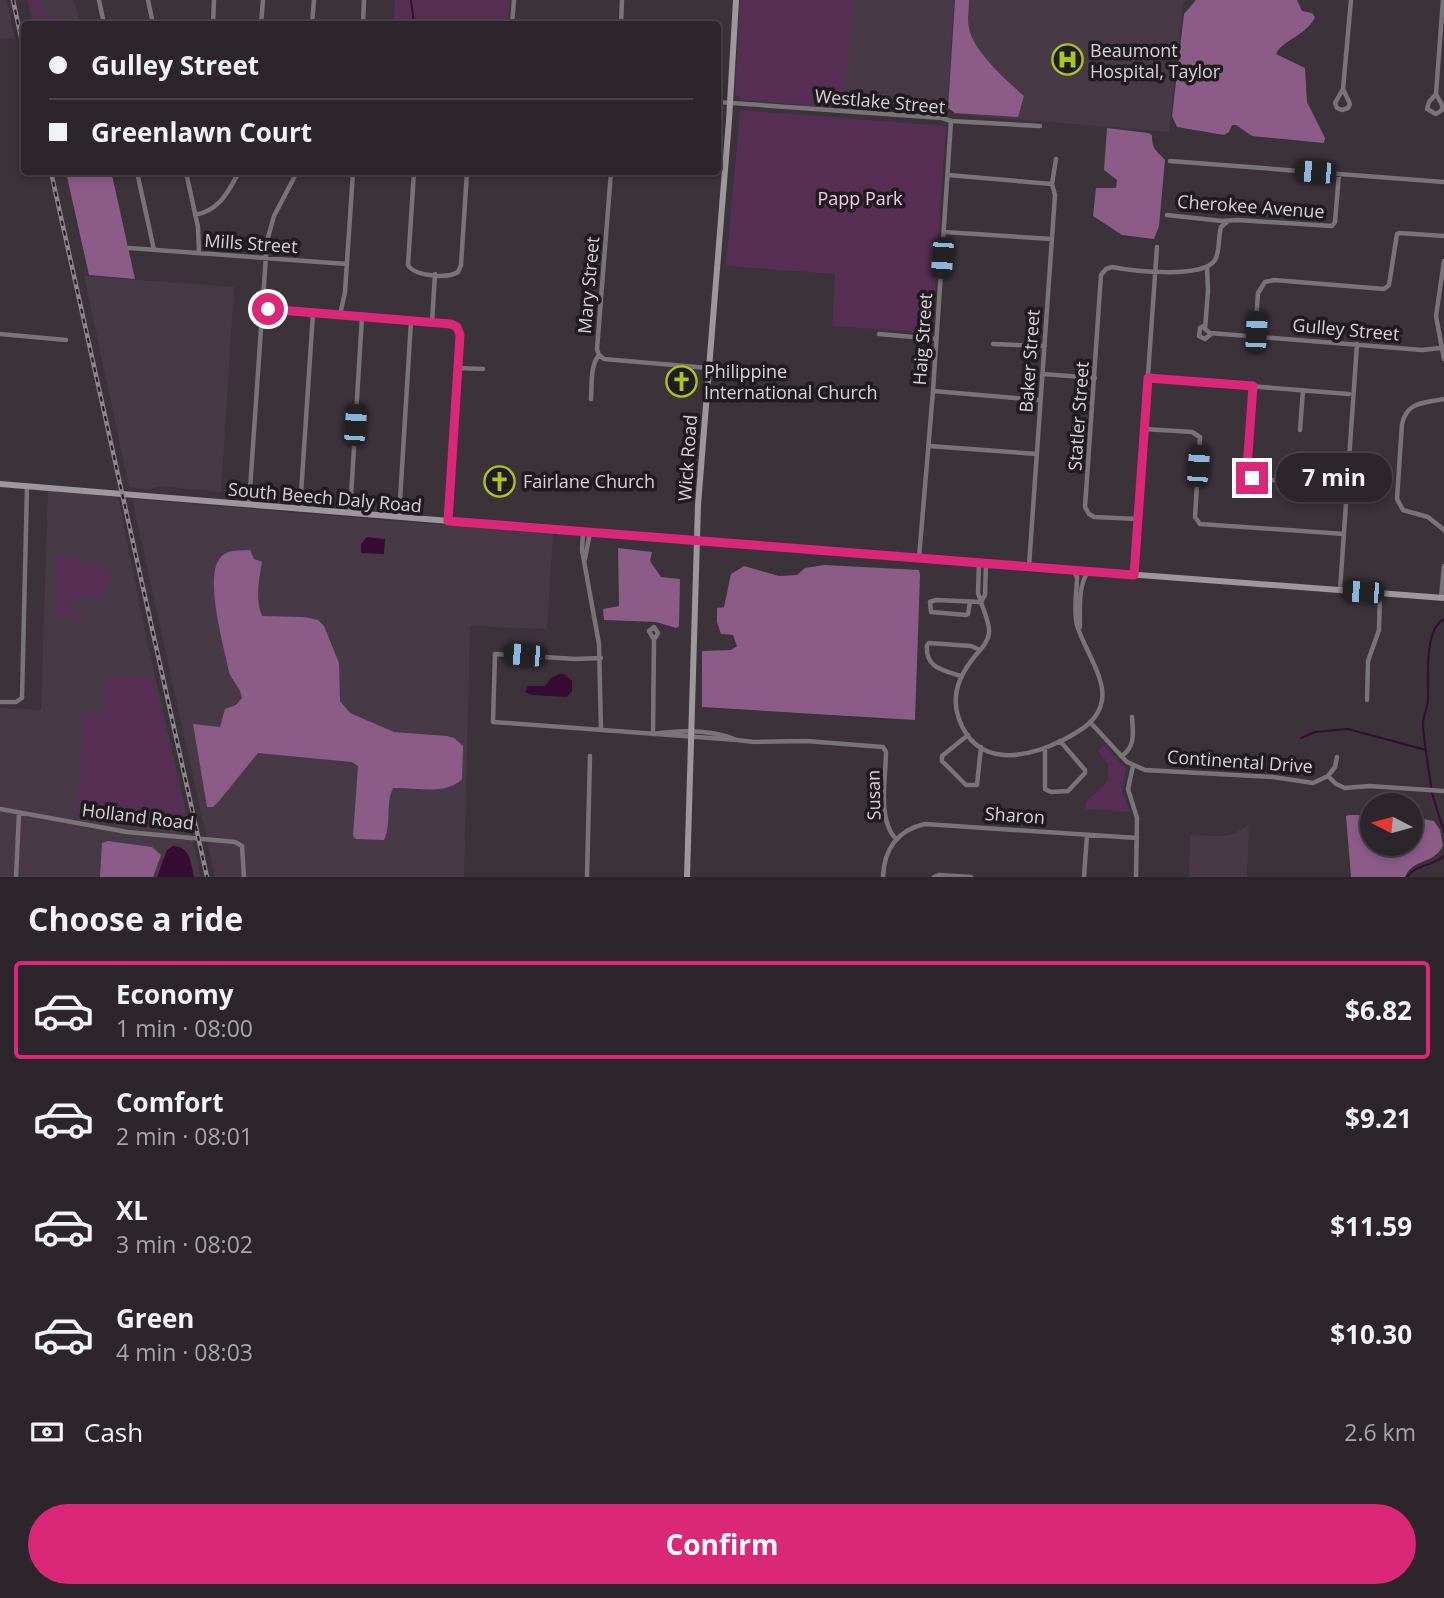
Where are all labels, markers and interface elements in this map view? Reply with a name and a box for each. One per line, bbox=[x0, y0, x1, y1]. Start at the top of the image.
place label: Beaumont Hospital, Taylor bbox=[1090, 38, 1221, 83]
hospital icon: Beaumont Hospital, Taylor bbox=[1050, 43, 1084, 77]
text: Gulley Street bbox=[91, 47, 259, 83]
street label: Westlake Street bbox=[814, 83, 946, 119]
text: Greenlawn Court bbox=[91, 114, 312, 150]
car bbox=[1294, 160, 1337, 184]
park label: Papp Park bbox=[817, 186, 903, 210]
street label: Cherokee Avenue bbox=[1176, 189, 1326, 223]
street label: Mills Street bbox=[204, 228, 298, 258]
street label: Mary Street bbox=[572, 235, 604, 335]
car bbox=[931, 236, 954, 280]
street label: Haig Street bbox=[907, 292, 937, 386]
route start bbox=[252, 293, 284, 325]
street label: Baker Street bbox=[1013, 309, 1045, 413]
car bbox=[1245, 310, 1268, 354]
street label: Gulley Street bbox=[1292, 312, 1400, 346]
place label: Philippine International Church bbox=[704, 359, 877, 404]
street label: Statler Street bbox=[1062, 360, 1094, 472]
church icon: Philippine International Church bbox=[664, 364, 698, 398]
car bbox=[344, 403, 367, 447]
street label: Wick Road bbox=[672, 414, 702, 502]
car bbox=[1187, 444, 1210, 488]
callout: 7 min bbox=[1276, 454, 1392, 503]
text: 7 min bbox=[1302, 461, 1366, 493]
route end bbox=[1236, 462, 1268, 494]
church icon: Fairlane Church bbox=[483, 464, 517, 498]
place label: Fairlane Church bbox=[523, 469, 655, 493]
street label: South Beech Daly Road bbox=[227, 477, 423, 517]
car bbox=[1342, 580, 1385, 604]
car bbox=[503, 643, 546, 667]
street label: Continental Drive bbox=[1166, 744, 1314, 778]
street label: Susan bbox=[861, 770, 885, 820]
north arrow bbox=[1360, 793, 1423, 856]
map controls bbox=[1360, 793, 1423, 856]
street label: Holland Road bbox=[81, 797, 195, 835]
street label: Sharon bbox=[984, 801, 1046, 829]
text: Choose a ride bbox=[28, 897, 243, 940]
text: Economy bbox=[116, 976, 234, 1012]
icon: car bbox=[32, 979, 95, 1042]
text: $6.82 bbox=[1345, 992, 1412, 1028]
text: 1 min · 08:00 bbox=[116, 1012, 253, 1044]
text: Comfort bbox=[116, 1084, 223, 1120]
icon: car bbox=[32, 1087, 95, 1150]
text: $9.21 bbox=[1345, 1100, 1412, 1136]
text: 2 min · 08:01 bbox=[116, 1120, 253, 1152]
text: XL bbox=[116, 1192, 148, 1228]
icon: car bbox=[32, 1195, 95, 1258]
text: $11.59 bbox=[1330, 1208, 1412, 1244]
text: 3 min · 08:02 bbox=[116, 1228, 253, 1260]
text: Green bbox=[116, 1300, 194, 1336]
icon: car bbox=[32, 1303, 95, 1366]
text: $10.30 bbox=[1330, 1316, 1412, 1352]
text: 4 min · 08:03 bbox=[116, 1336, 253, 1368]
icon: cash bbox=[28, 1413, 66, 1451]
text: Cash bbox=[84, 1414, 143, 1450]
text: 2.6 km bbox=[1344, 1416, 1416, 1448]
button: Confirm bbox=[28, 1504, 1416, 1584]

